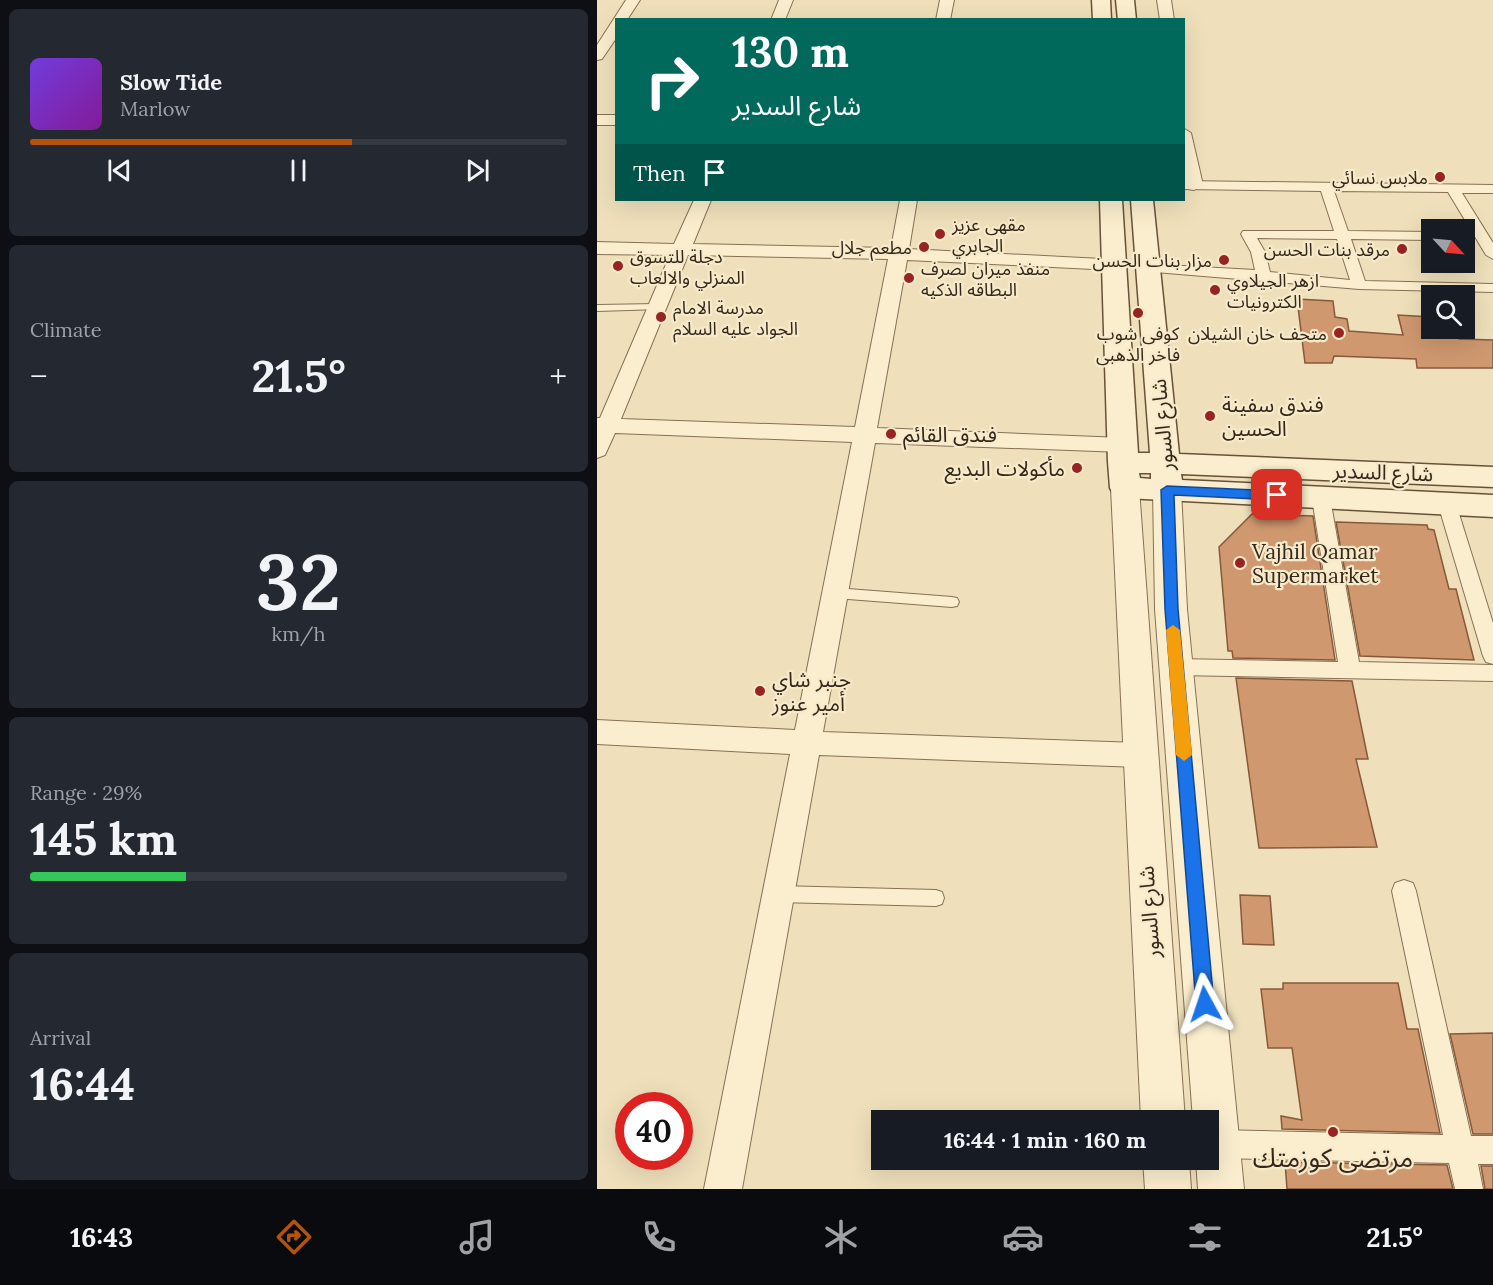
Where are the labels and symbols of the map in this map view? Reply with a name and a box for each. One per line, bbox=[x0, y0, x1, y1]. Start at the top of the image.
place label: ملابس نسائي bbox=[1332, 166, 1428, 191]
marker: ملابس نسائي bbox=[1433, 170, 1447, 184]
place label: مقهى عزيز الجابري bbox=[951, 213, 1026, 259]
north arrow bbox=[1421, 219, 1475, 273]
marker: مقهى عزيز الجابري bbox=[933, 227, 947, 241]
place label: مطعم جلال bbox=[832, 236, 912, 261]
place label: مرقد بنات الحسن bbox=[1264, 238, 1390, 261]
marker: مطعم جلال bbox=[917, 240, 931, 254]
marker: مرقد بنات الحسن bbox=[1395, 242, 1409, 256]
place label: دجلة للتسوق المنزلي والالعاب bbox=[630, 245, 745, 291]
place label: مزار بنات الحسن bbox=[1093, 249, 1212, 272]
marker: مزار بنات الحسن bbox=[1217, 253, 1231, 267]
place label: منفذ ميران لصرف البطاقه الذكيه bbox=[921, 257, 1050, 301]
marker: دجلة للتسوق المنزلي والالعاب bbox=[611, 259, 625, 273]
place label: ازهر الجيلاوي الكترونيات bbox=[1227, 269, 1319, 313]
marker: منفذ ميران لصرف البطاقه الذكيه bbox=[902, 271, 916, 285]
marker: ازهر الجيلاوي الكترونيات bbox=[1208, 283, 1222, 297]
place label: مدرسة الامام الجواد عليه السلام bbox=[673, 296, 798, 343]
marker: کوفی شوب فاخر الذهبی bbox=[1131, 306, 1145, 320]
marker: مدرسة الامام الجواد عليه السلام bbox=[654, 310, 668, 324]
place label: کوفی شوب فاخر الذهبی bbox=[1096, 322, 1180, 366]
place label: متحف خان الشيلان bbox=[1188, 322, 1327, 345]
marker: متحف خان الشيلان bbox=[1332, 326, 1346, 340]
street label: شارع السور bbox=[1145, 378, 1182, 473]
place label: فندق سفينة الحسين bbox=[1222, 391, 1324, 442]
marker: فندق سفينة الحسين bbox=[1203, 409, 1217, 423]
place label: فندق القائم bbox=[903, 421, 997, 450]
marker: فندق القائم bbox=[884, 427, 898, 441]
place label: مأكولات البديع bbox=[944, 455, 1065, 484]
street label: شارع السدير bbox=[1331, 457, 1434, 489]
marker: مأكولات البديع bbox=[1070, 461, 1084, 475]
pin bbox=[1251, 469, 1302, 520]
place label: Vajhil Qamar Supermarket bbox=[1251, 538, 1379, 589]
marker: Vajhil Qamar Supermarket bbox=[1233, 556, 1247, 570]
place label: جنبر شاي أمير عنوز bbox=[771, 666, 851, 717]
marker: جنبر شاي أمير عنوز bbox=[753, 684, 767, 698]
street label: شارع السور bbox=[1132, 865, 1168, 960]
position arrow bbox=[1173, 972, 1237, 1036]
speed limit sign: 40 bbox=[615, 1092, 693, 1170]
marker: مرتضى كوزمتك bbox=[1326, 1125, 1340, 1139]
place label: مرتضى كوزمتك bbox=[1253, 1141, 1413, 1174]

